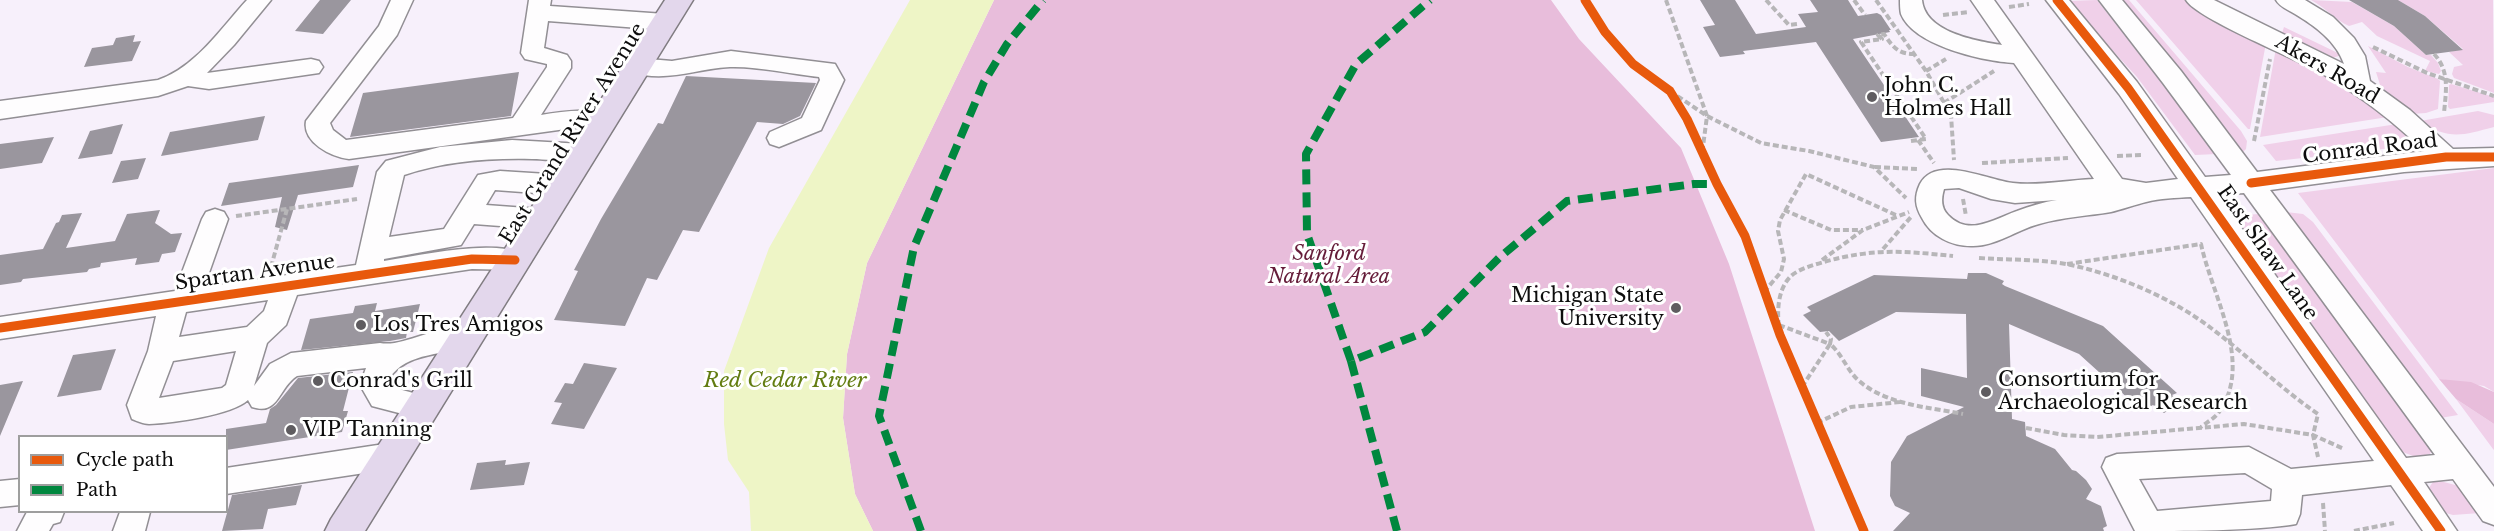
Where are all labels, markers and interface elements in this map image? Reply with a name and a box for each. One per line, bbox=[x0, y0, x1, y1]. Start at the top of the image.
street label: East Grand River Avenue bbox=[495, 19, 651, 249]
street label: Akers Road bbox=[2271, 31, 2383, 109]
place label: John C. Holmes Hall bbox=[1884, 74, 2012, 121]
marker: John C. Holmes Hall bbox=[1865, 90, 1879, 104]
street label: Conrad Road bbox=[2301, 129, 2439, 169]
street label: East Shaw Lane bbox=[2212, 181, 2322, 325]
park label: Sanford Natural Area bbox=[1268, 242, 1390, 289]
street label: Spartan Avenue bbox=[173, 250, 337, 296]
place label: Michigan State University bbox=[1511, 284, 1664, 331]
marker: Michigan State University bbox=[1669, 301, 1683, 315]
place label: Los Tres Amigos bbox=[373, 313, 543, 337]
marker: Los Tres Amigos bbox=[354, 318, 368, 332]
water label: Red Cedar River bbox=[704, 368, 866, 394]
place label: Consortium for Archaeological Research bbox=[1998, 368, 2248, 415]
place label: Conrad's Grill bbox=[330, 369, 473, 393]
marker: Conrad's Grill bbox=[311, 374, 325, 388]
marker: Consortium for Archaeological Research bbox=[1979, 385, 1993, 399]
place label: VIP Tanning bbox=[303, 418, 432, 442]
marker: VIP Tanning bbox=[284, 423, 298, 437]
legend bbox=[18, 435, 228, 513]
text: Cycle path bbox=[76, 449, 174, 471]
text: Path bbox=[76, 479, 117, 501]

